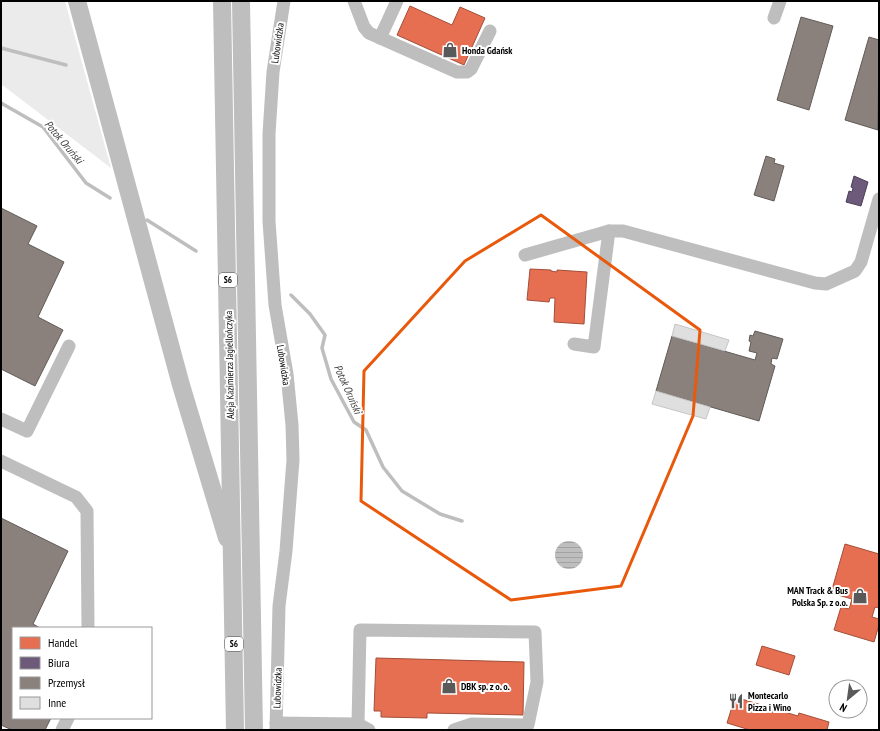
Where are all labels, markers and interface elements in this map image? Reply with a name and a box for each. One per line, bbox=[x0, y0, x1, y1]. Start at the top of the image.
street label: Lubowidzka bbox=[268, 22, 287, 64]
shop icon: Honda Gdańsk bbox=[441, 41, 459, 59]
place label: Honda Gdańsk bbox=[462, 44, 513, 57]
water label: Potok Oruński bbox=[42, 117, 87, 168]
road number: S6 bbox=[219, 273, 237, 287]
street label: Aleja Kazimierza Jagiellończyka bbox=[222, 311, 237, 419]
street label: Lubowidzka bbox=[274, 344, 293, 386]
water label: Potok Oruński bbox=[331, 362, 366, 417]
place label: MAN Track & Bus Polska Sp. z o.o. bbox=[787, 584, 848, 609]
shop icon: MAN Track & Bus Polska Sp. z o.o. bbox=[851, 587, 869, 605]
legend bbox=[12, 627, 152, 719]
text: Handel bbox=[48, 635, 78, 650]
road number: S6 bbox=[225, 637, 243, 651]
text: Biura bbox=[48, 655, 70, 670]
street label: Lubowidzka bbox=[270, 667, 285, 709]
text: Przemysł bbox=[48, 675, 85, 690]
shop icon: DBK sp. z o. o. bbox=[440, 677, 458, 695]
north arrow bbox=[828, 679, 868, 719]
place label: DBK sp. z o. o. bbox=[461, 680, 510, 693]
place label: Montecarlo Pizza i Wino bbox=[748, 689, 792, 714]
restaurant icon: Montecarlo Pizza i Wino bbox=[727, 692, 745, 710]
text: Inne bbox=[48, 695, 66, 710]
text: N bbox=[837, 700, 849, 715]

